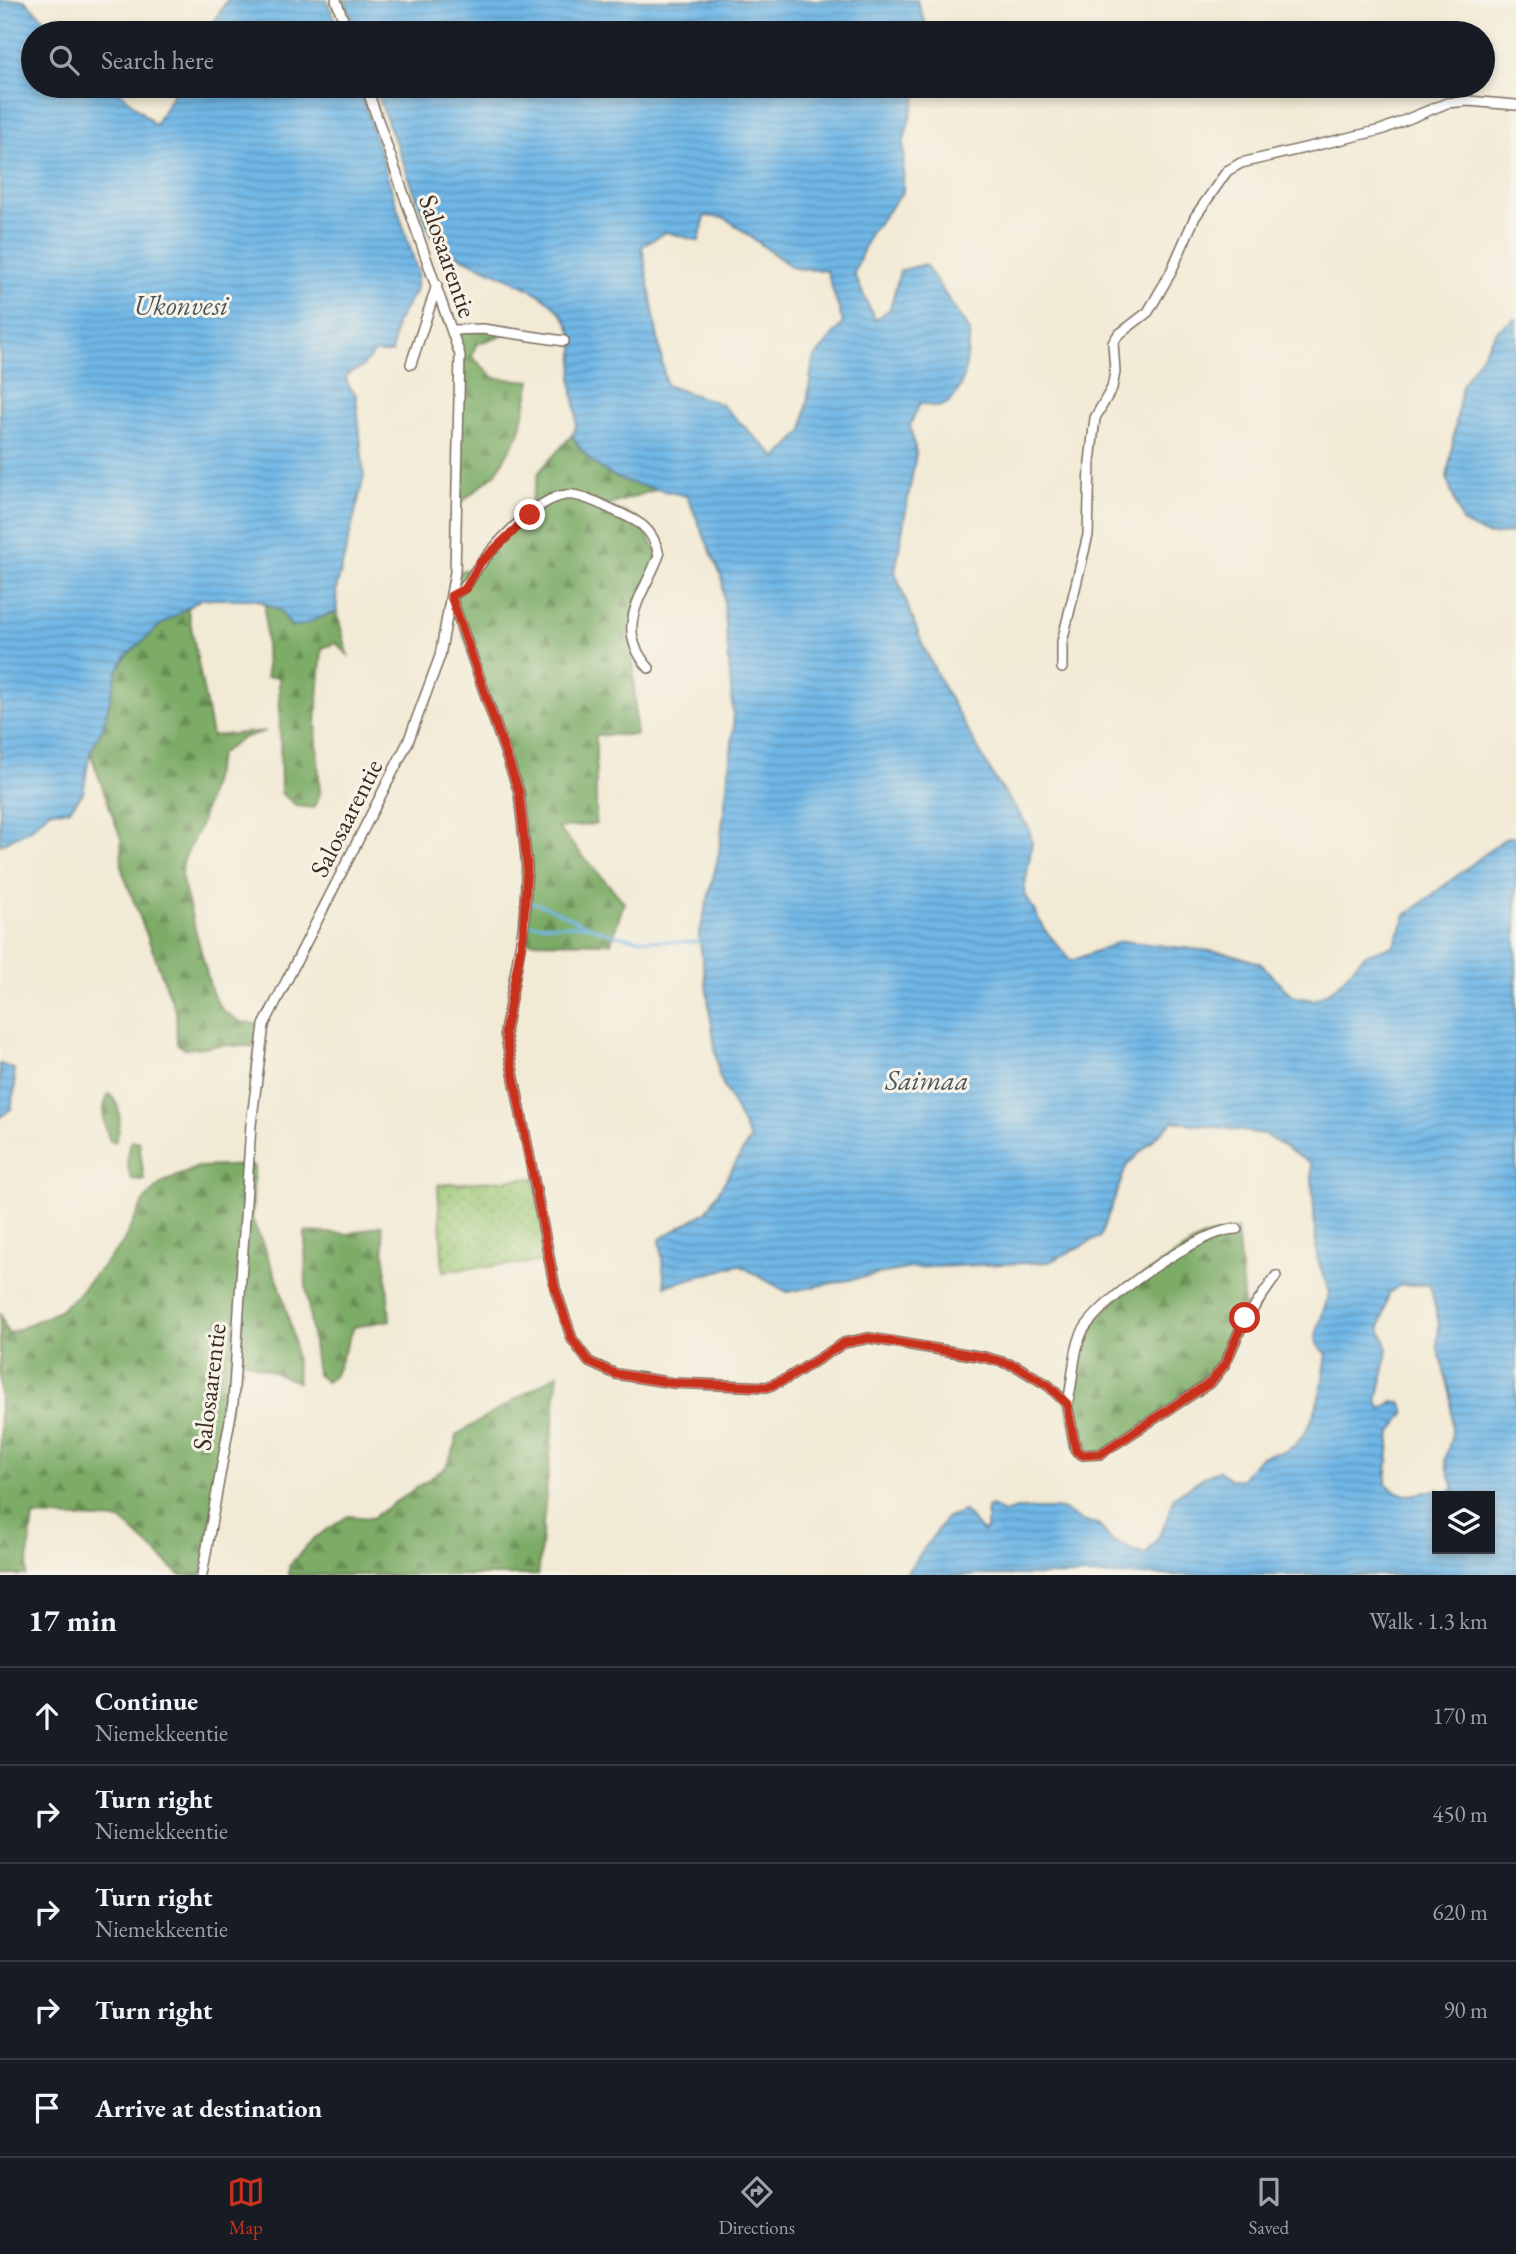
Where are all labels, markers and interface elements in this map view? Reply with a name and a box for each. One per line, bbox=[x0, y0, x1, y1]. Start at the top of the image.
search box bbox=[21, 21, 1495, 98]
icon: search bbox=[45, 41, 83, 79]
text: Search here bbox=[101, 43, 214, 77]
street label: Salosaarentie bbox=[411, 190, 485, 322]
water label: Ukonvesi bbox=[134, 287, 230, 323]
route end bbox=[514, 499, 545, 530]
street label: Salosaarentie bbox=[302, 753, 390, 883]
water label: Saimaa bbox=[884, 1062, 969, 1098]
route start bbox=[1229, 1302, 1260, 1333]
street label: Salosaarentie bbox=[184, 1321, 234, 1453]
map controls bbox=[1432, 1491, 1495, 1554]
button: layers bbox=[1432, 1491, 1495, 1554]
text: 17 min bbox=[28, 1601, 117, 1640]
text: Walk · 1.3 km bbox=[1369, 1606, 1488, 1636]
text: Continue bbox=[95, 1684, 198, 1718]
icon: ahead bbox=[28, 1697, 66, 1735]
text: 170 m bbox=[1432, 1701, 1488, 1731]
text: Niemekkeentie bbox=[95, 1718, 228, 1748]
text: Turn right bbox=[95, 1782, 213, 1816]
icon: right bbox=[28, 1795, 66, 1833]
text: 450 m bbox=[1432, 1799, 1488, 1829]
text: Niemekkeentie bbox=[95, 1816, 228, 1846]
text: Turn right bbox=[95, 1880, 213, 1914]
icon: right bbox=[28, 1893, 66, 1931]
text: 620 m bbox=[1432, 1897, 1488, 1927]
text: Niemekkeentie bbox=[95, 1914, 228, 1944]
icon: right bbox=[28, 1991, 66, 2029]
text: Turn right bbox=[95, 1993, 213, 2027]
text: 90 m bbox=[1443, 1995, 1488, 2025]
icon: arrive bbox=[28, 2089, 66, 2127]
text: Arrive at destination bbox=[95, 2091, 322, 2125]
tab: Map bbox=[227, 2173, 265, 2240]
tab: Directions bbox=[718, 2173, 795, 2240]
tab: Saved bbox=[1248, 2173, 1289, 2240]

